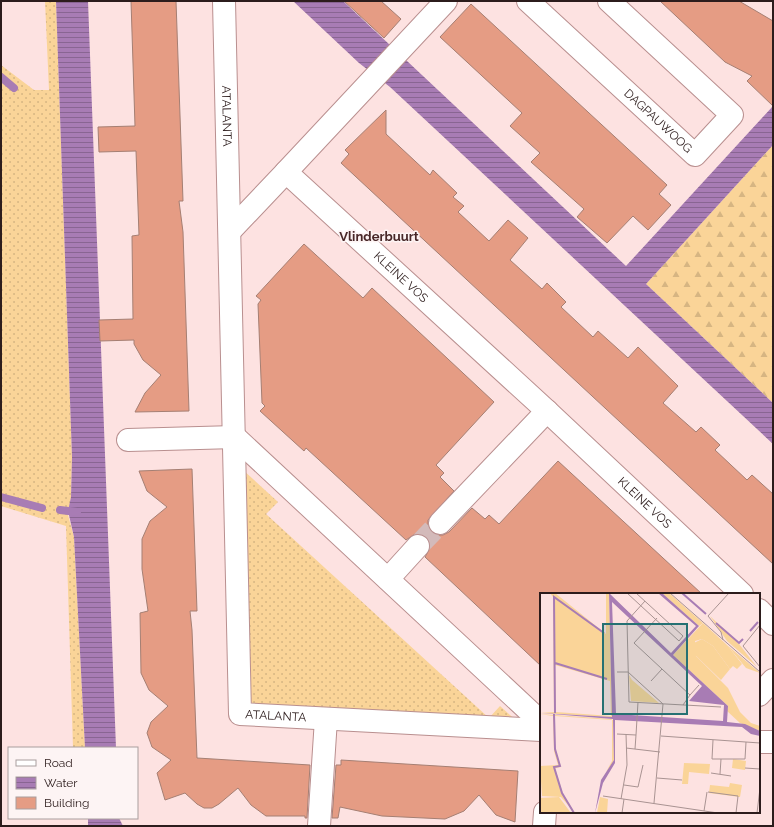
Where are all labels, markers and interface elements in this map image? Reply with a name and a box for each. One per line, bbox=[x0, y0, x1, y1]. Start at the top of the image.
street label: ATALANTA bbox=[219, 85, 234, 147]
street label: DAGPAUWOOG bbox=[621, 86, 695, 156]
district label: Vlinderbuurt bbox=[339, 229, 419, 244]
street label: KLEINE VOS bbox=[371, 249, 431, 305]
street label: KLEINE VOS bbox=[615, 474, 674, 531]
inset map bbox=[540, 593, 760, 813]
street label: ATALANTA bbox=[245, 707, 307, 725]
legend bbox=[8, 747, 138, 819]
text: Road bbox=[44, 756, 73, 770]
text: Water bbox=[44, 776, 78, 790]
text: Building bbox=[44, 796, 90, 810]

